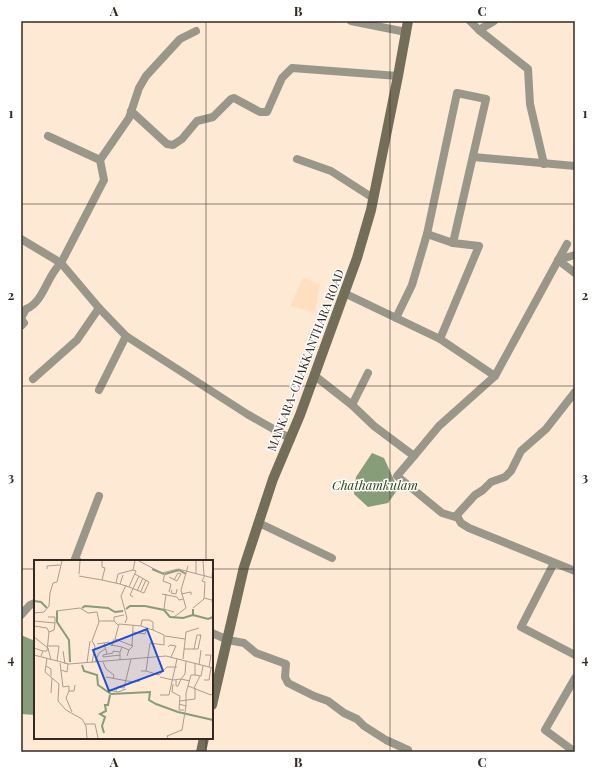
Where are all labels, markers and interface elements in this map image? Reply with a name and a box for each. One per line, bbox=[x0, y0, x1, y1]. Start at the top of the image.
text: A bbox=[109, 2, 119, 19]
text: B bbox=[294, 2, 303, 19]
text: C bbox=[477, 2, 487, 19]
text: 1 bbox=[9, 104, 14, 121]
text: 1 bbox=[583, 104, 588, 121]
street label: MANKARA-CHAKKANTHARA ROAD bbox=[263, 266, 347, 453]
text: 2 bbox=[8, 286, 15, 303]
text: 2 bbox=[582, 286, 589, 303]
text: 3 bbox=[8, 468, 14, 485]
text: 3 bbox=[582, 468, 588, 485]
water label: Chathamkulam bbox=[332, 476, 418, 493]
inset map bbox=[34, 560, 213, 739]
text: 4 bbox=[8, 650, 15, 667]
text: 4 bbox=[582, 650, 589, 667]
text: A bbox=[109, 753, 119, 770]
text: B bbox=[294, 753, 303, 770]
text: C bbox=[477, 753, 487, 770]

